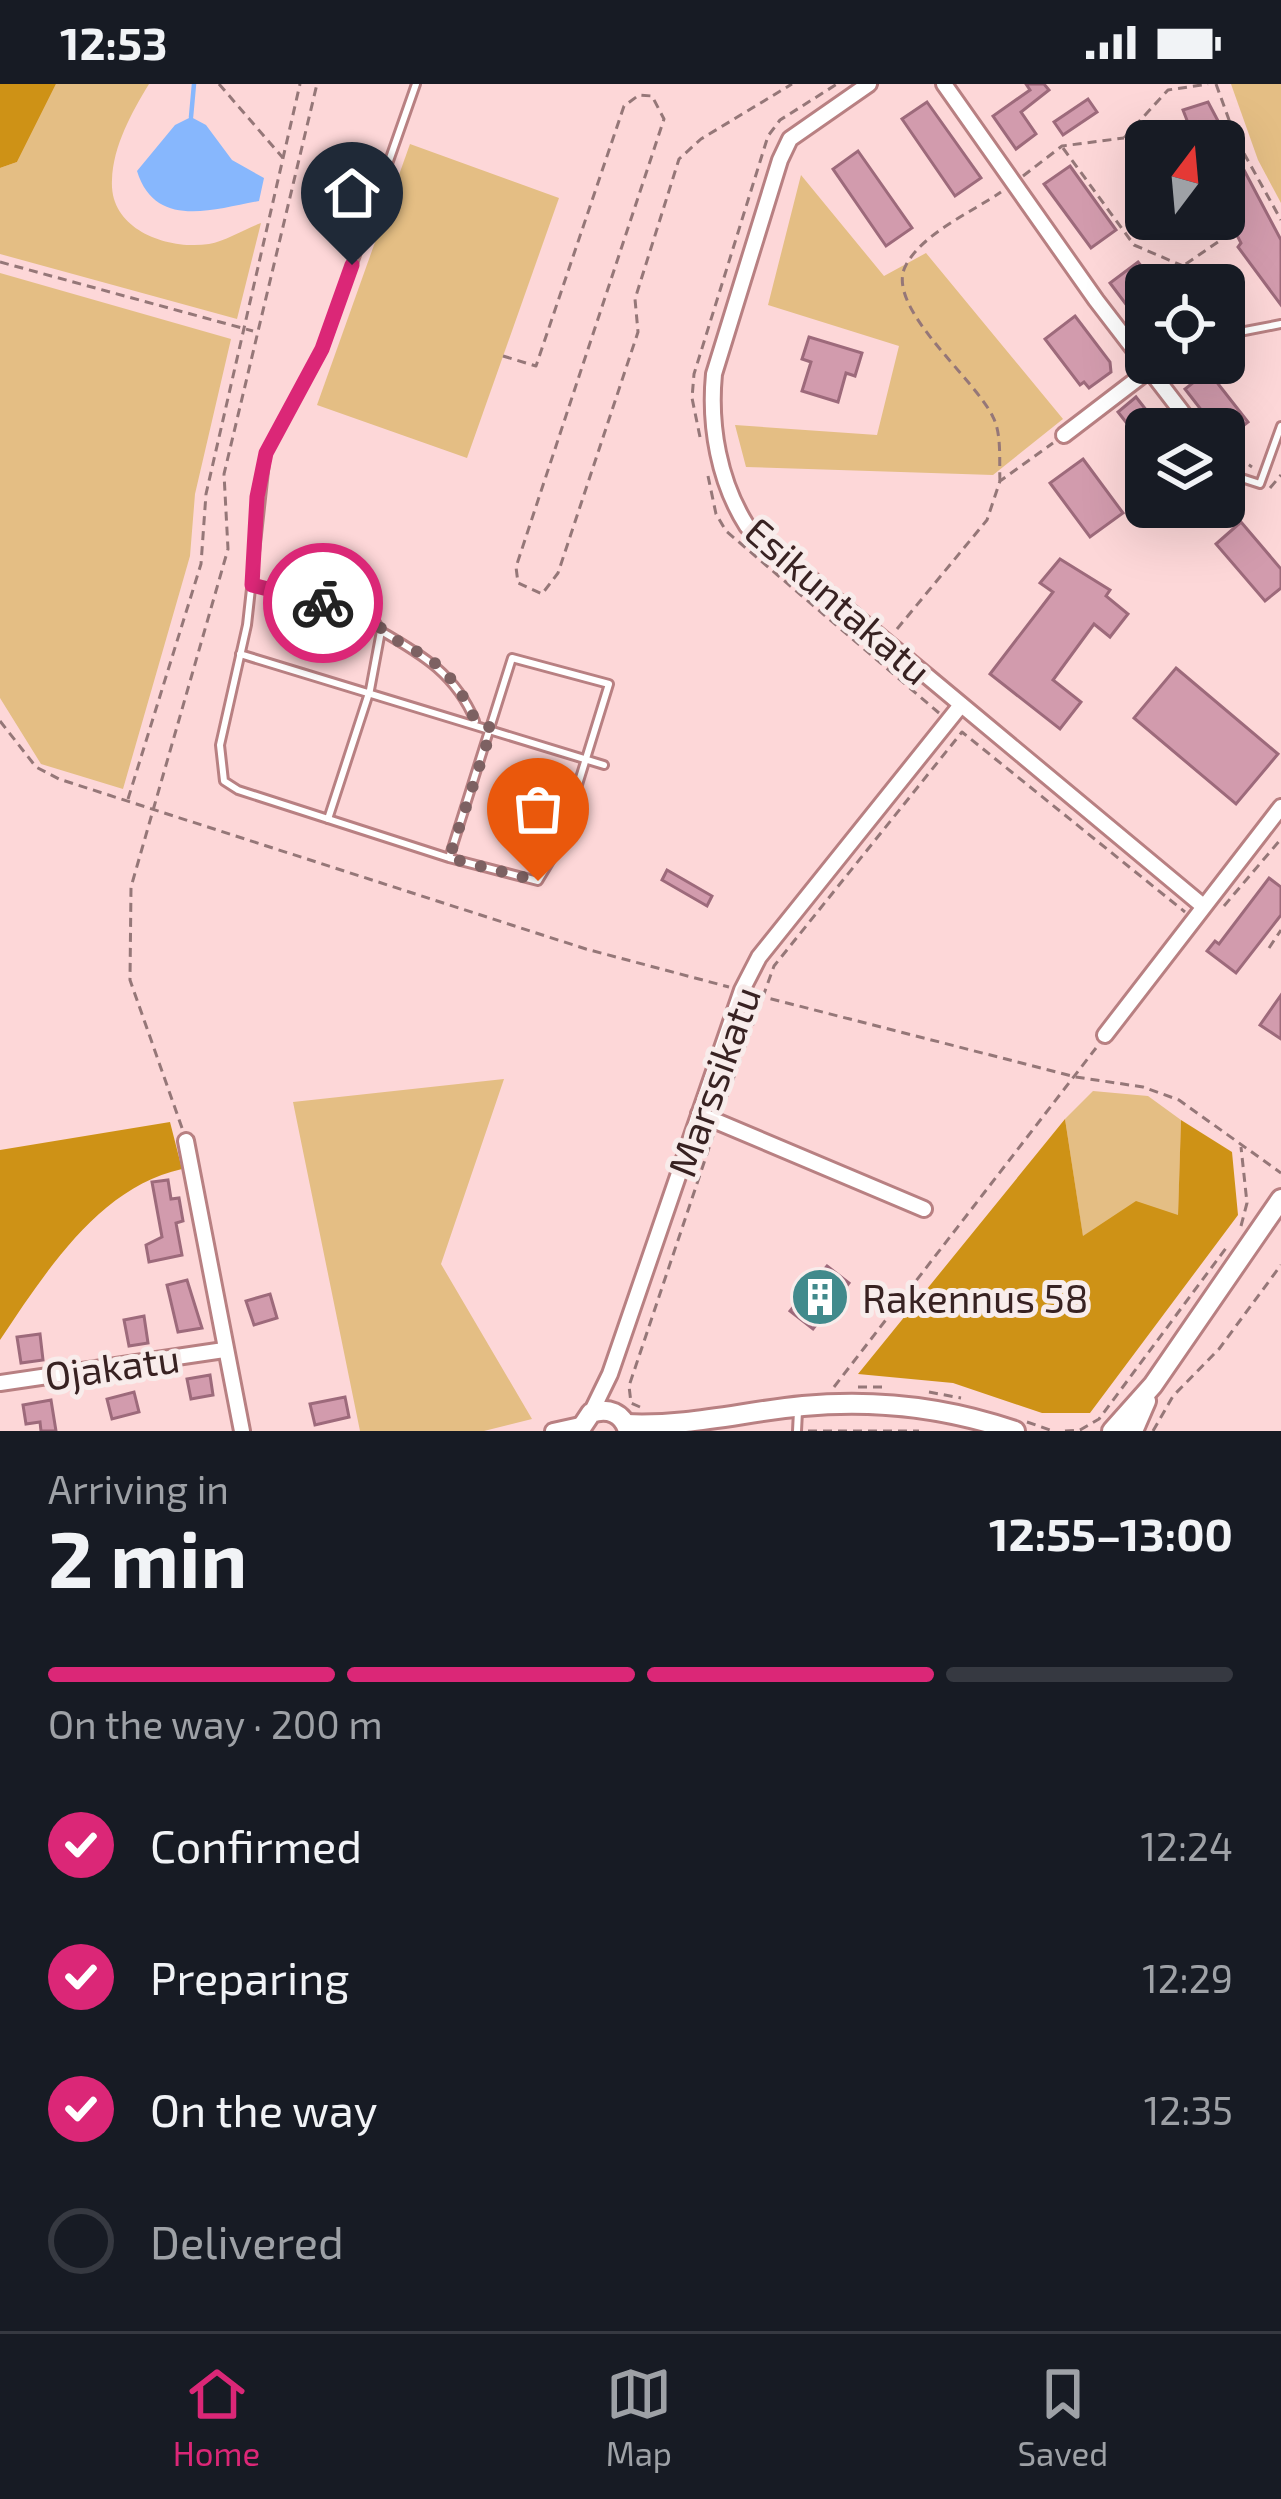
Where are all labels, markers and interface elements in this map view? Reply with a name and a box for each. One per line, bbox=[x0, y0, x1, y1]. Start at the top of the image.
text: 12:53 bbox=[60, 15, 168, 69]
north arrow bbox=[1125, 120, 1245, 240]
map controls bbox=[1125, 120, 1245, 528]
pin bbox=[301, 142, 403, 265]
icon: home bbox=[319, 160, 385, 226]
button: locate bbox=[1125, 264, 1245, 384]
button: layers bbox=[1125, 408, 1245, 528]
street label: Esikuntakatu bbox=[737, 507, 941, 693]
courier bbox=[263, 543, 383, 663]
icon: bike bbox=[290, 570, 356, 636]
pin bbox=[487, 758, 589, 881]
icon: bag bbox=[505, 776, 571, 842]
street label: Marssikatu bbox=[657, 980, 769, 1182]
building icon: Rakennus 58 bbox=[789, 1266, 851, 1328]
place label: Rakennus 58 bbox=[862, 1274, 1088, 1321]
street label: Ojakatu bbox=[42, 1333, 182, 1399]
text: Arriving in bbox=[48, 1465, 229, 1512]
text: 12:55–13:00 bbox=[989, 1506, 1233, 1560]
text: 2 min bbox=[48, 1510, 247, 1604]
text: On the way · 200 m bbox=[48, 1700, 383, 1747]
icon: check bbox=[48, 1812, 114, 1878]
text: Confirmed bbox=[150, 1818, 362, 1872]
text: 12:24 bbox=[1140, 1822, 1233, 1869]
icon: check bbox=[48, 1944, 114, 2010]
text: Preparing bbox=[150, 1950, 349, 2004]
text: 12:29 bbox=[1142, 1954, 1233, 2001]
icon: check bbox=[48, 2076, 114, 2142]
text: On the way bbox=[150, 2082, 377, 2136]
text: 12:35 bbox=[1144, 2086, 1233, 2133]
text: Delivered bbox=[150, 2214, 344, 2268]
tab: Home bbox=[173, 2361, 260, 2473]
tab: Map bbox=[606, 2361, 672, 2473]
tab: Saved bbox=[1018, 2361, 1108, 2473]

